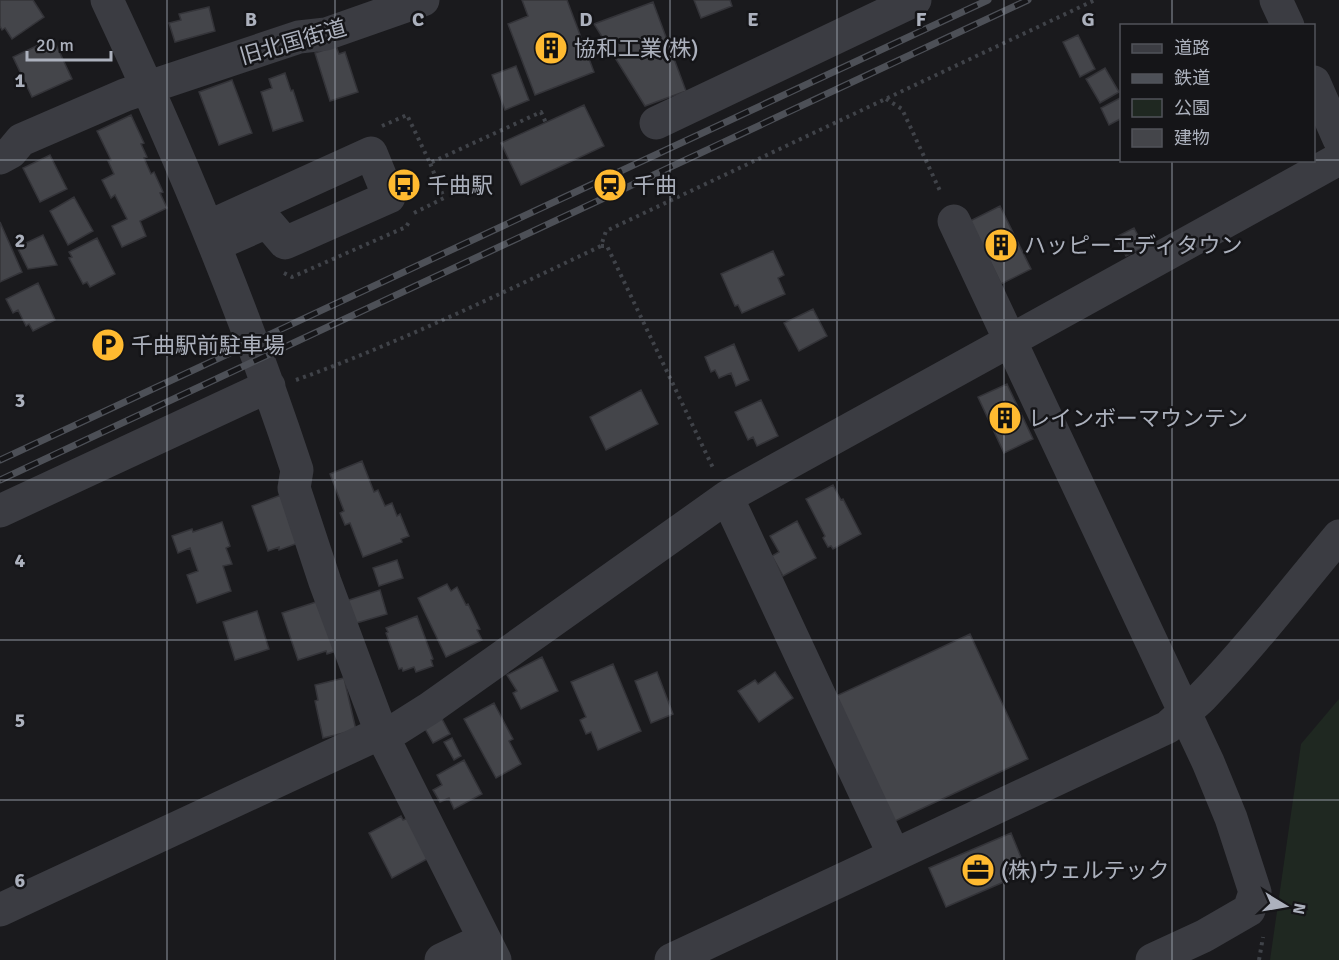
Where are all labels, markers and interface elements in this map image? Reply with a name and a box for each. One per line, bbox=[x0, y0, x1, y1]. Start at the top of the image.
text: B bbox=[245, 7, 257, 32]
text: C bbox=[412, 7, 424, 32]
text: D bbox=[579, 7, 593, 32]
text: E bbox=[747, 7, 759, 32]
text: F bbox=[916, 7, 927, 32]
text: G bbox=[1081, 7, 1095, 32]
street label: 旧北国街道 bbox=[236, 14, 350, 70]
scale bar bbox=[27, 24, 111, 62]
legend bbox=[1120, 24, 1315, 162]
building icon: 協和工業(株) bbox=[533, 30, 569, 66]
text: 20 m bbox=[36, 34, 74, 56]
place label: 協和工業(株) bbox=[574, 35, 699, 62]
text: 道路 bbox=[1174, 37, 1210, 59]
text: 鉄道 bbox=[1174, 67, 1210, 89]
text: 1 bbox=[15, 68, 26, 93]
text: 公園 bbox=[1174, 97, 1210, 119]
text: 建物 bbox=[1174, 127, 1210, 149]
bus stop icon: 千曲駅 bbox=[386, 167, 422, 203]
station icon: 千曲 bbox=[592, 167, 628, 203]
place label: 千曲駅 bbox=[427, 172, 493, 199]
place label: 千曲 bbox=[633, 172, 677, 199]
building icon: ハッピーエディタウン bbox=[983, 227, 1019, 263]
text: 2 bbox=[15, 228, 25, 253]
place label: ハッピーエディタウン bbox=[1024, 232, 1242, 259]
parking icon: 千曲駅前駐車場 bbox=[90, 327, 126, 363]
place label: 千曲駅前駐車場 bbox=[131, 332, 285, 359]
text: 3 bbox=[15, 388, 25, 413]
building icon: レインボーマウンテン bbox=[987, 400, 1023, 436]
place label: レインボーマウンテン bbox=[1028, 405, 1248, 432]
text: 4 bbox=[15, 548, 26, 573]
text: 5 bbox=[15, 708, 25, 733]
office icon: (株)ウェルテック bbox=[960, 852, 996, 888]
place label: (株)ウェルテック bbox=[1001, 857, 1170, 884]
text: 6 bbox=[15, 868, 26, 893]
north arrow bbox=[1255, 876, 1315, 936]
text: N bbox=[1288, 901, 1310, 916]

